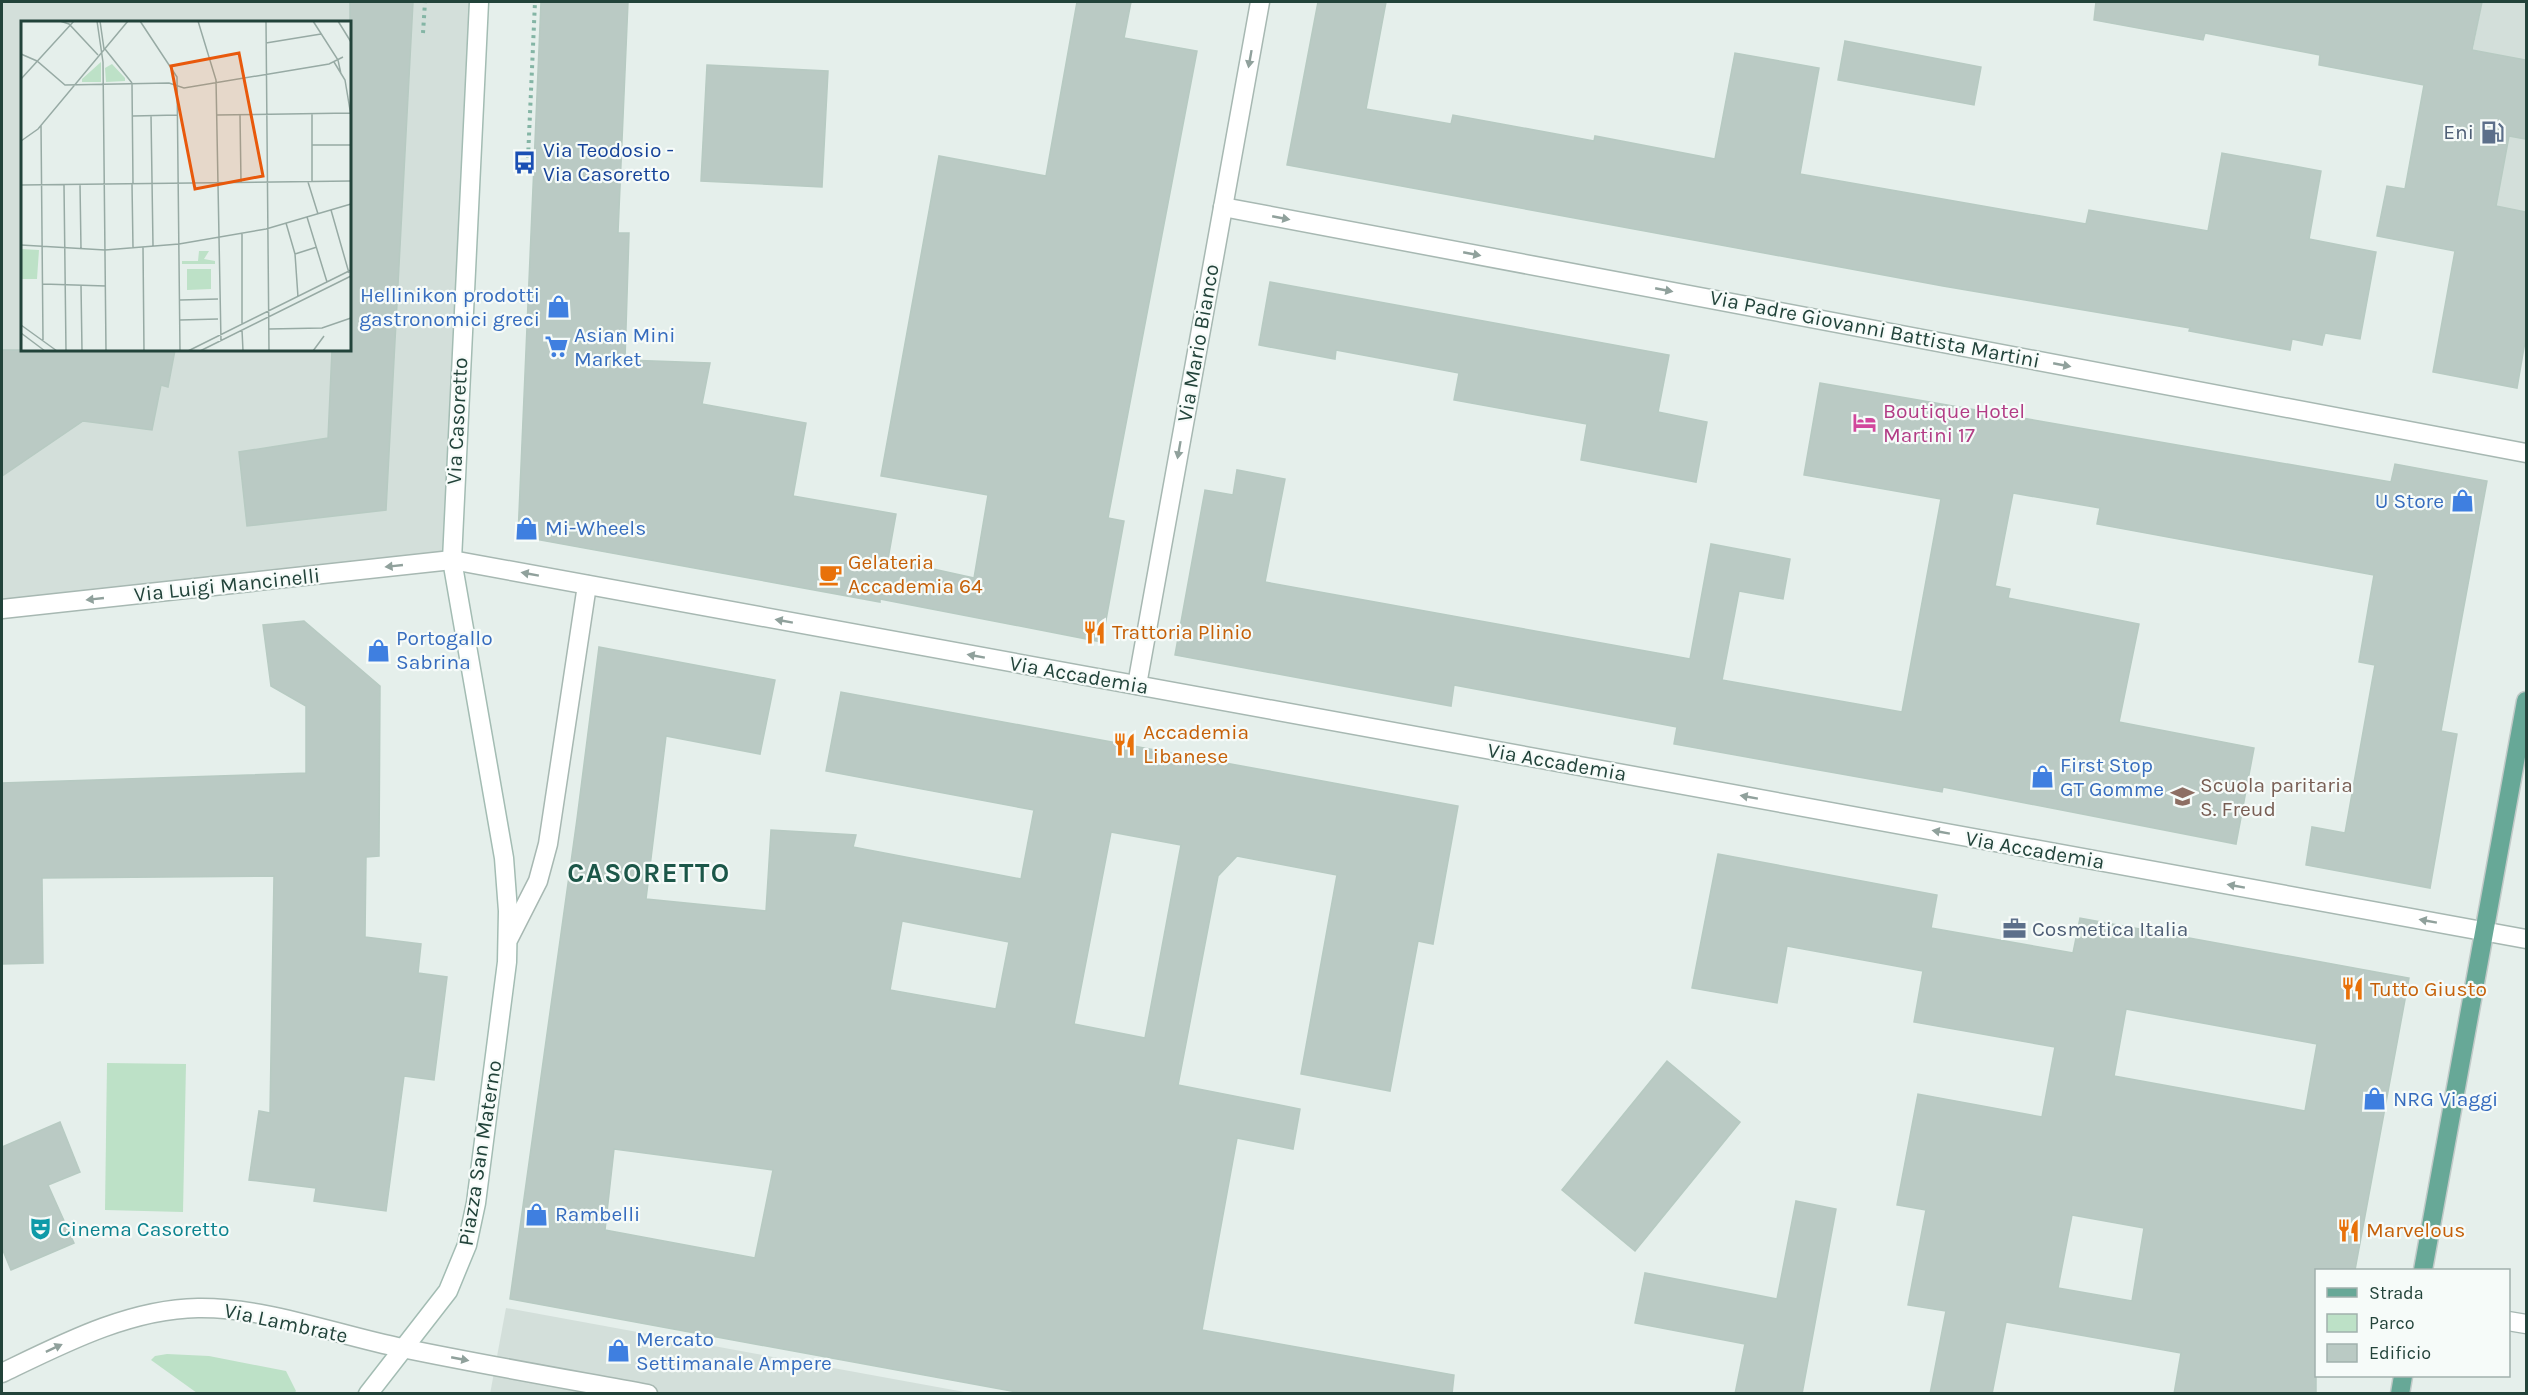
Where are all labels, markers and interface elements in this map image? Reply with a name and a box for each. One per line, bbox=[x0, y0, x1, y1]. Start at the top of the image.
inset map bbox=[21, 21, 351, 351]
one-way arrow bbox=[1245, 50, 1254, 69]
fuel station icon: Eni bbox=[2479, 119, 2505, 145]
place label: Eni bbox=[2443, 120, 2474, 144]
place label: Via Teodosio - Via Casoretto bbox=[543, 138, 674, 186]
bus stop icon: Via Teodosio - Via Casoretto bbox=[512, 149, 538, 175]
one-way arrow bbox=[1271, 214, 1290, 223]
one-way arrow bbox=[1463, 250, 1482, 259]
street label: Via Mario Bianco bbox=[1172, 262, 1224, 424]
place label: Hellinikon prodotti gastronomici greci bbox=[359, 283, 540, 331]
street label: Via Padre Giovanni Battista Martini bbox=[1708, 285, 2042, 373]
one-way arrow bbox=[1655, 286, 1674, 295]
shop icon: Hellinikon prodotti gastronomici greci bbox=[545, 294, 571, 320]
place label: Asian Mini Market bbox=[574, 323, 676, 371]
supermarket icon: Asian Mini Market bbox=[543, 334, 569, 360]
street label: Via Casoretto bbox=[442, 357, 472, 485]
one-way arrow bbox=[2053, 361, 2072, 370]
place label: Boutique Hotel Martini 17 bbox=[1883, 399, 2025, 447]
hotel icon: Boutique Hotel Martini 17 bbox=[1852, 410, 1878, 436]
one-way arrow bbox=[1174, 441, 1183, 460]
shop icon: U Store bbox=[2449, 488, 2475, 514]
place label: U Store bbox=[2375, 489, 2444, 513]
shop icon: Mi-Wheels bbox=[514, 515, 540, 541]
place label: Mi-Wheels bbox=[545, 516, 646, 540]
place label: Gelateria Accademia 64 bbox=[848, 550, 983, 598]
cafe icon: Gelateria Accademia 64 bbox=[817, 561, 843, 587]
one-way arrow bbox=[384, 562, 403, 571]
street label: Via Luigi Mancinelli bbox=[133, 563, 321, 607]
one-way arrow bbox=[520, 570, 539, 579]
one-way arrow bbox=[86, 594, 105, 604]
one-way arrow bbox=[775, 616, 794, 625]
restaurant icon: Trattoria Plinio bbox=[1081, 619, 1107, 645]
place label: Trattoria Plinio bbox=[1112, 620, 1252, 644]
place label: Portogallo Sabrina bbox=[396, 626, 493, 674]
shop icon: Portogallo Sabrina bbox=[365, 637, 391, 663]
one-way arrow bbox=[966, 651, 985, 660]
street label: Via Accademia bbox=[1008, 651, 1150, 699]
place label: Accademia Libanese bbox=[1143, 720, 1249, 768]
restaurant icon: Accademia Libanese bbox=[1112, 731, 1138, 757]
street label: Via Accademia bbox=[1486, 738, 1628, 786]
place label: First Stop GT Gomme bbox=[2060, 753, 2164, 801]
shop icon: First Stop GT Gomme bbox=[2029, 764, 2055, 790]
place label: Scuola paritaria S. Freud bbox=[2200, 773, 2353, 821]
school or university icon: Scuola paritaria S. Freud bbox=[2169, 784, 2195, 810]
one-way arrow bbox=[1739, 792, 1758, 801]
street label: Via Accademia bbox=[1964, 826, 2106, 874]
one-way arrow bbox=[1931, 827, 1950, 836]
district label: CASORETTO bbox=[567, 857, 731, 889]
one-way arrow bbox=[2226, 881, 2245, 890]
office icon: Cosmetica Italia bbox=[2001, 916, 2027, 942]
one-way arrow bbox=[2418, 916, 2437, 925]
place label: Cosmetica Italia bbox=[2032, 917, 2188, 941]
restaurant icon: Tutto Giusto bbox=[2339, 976, 2365, 1002]
place label: Tutto Giusto bbox=[2370, 977, 2487, 1001]
street label: Piazza San Materno bbox=[453, 1058, 507, 1248]
shop icon: NRG Viaggi bbox=[2362, 1086, 2388, 1112]
place label: NRG Viaggi bbox=[2393, 1087, 2498, 1111]
shop icon: Rambelli bbox=[524, 1201, 550, 1227]
place label: Rambelli bbox=[555, 1202, 640, 1226]
theatre icon: Cinema Casoretto bbox=[27, 1216, 53, 1242]
place label: Cinema Casoretto bbox=[58, 1217, 229, 1241]
restaurant icon: Marvelous bbox=[2335, 1217, 2361, 1243]
place label: Marvelous bbox=[2366, 1218, 2465, 1242]
legend bbox=[2315, 1269, 2510, 1377]
text: Strada bbox=[2369, 1282, 2424, 1304]
street label: Via Lambrate bbox=[222, 1298, 350, 1348]
text: Parco bbox=[2369, 1312, 2415, 1334]
place label: Mercato Settimanale Ampere bbox=[636, 1327, 832, 1375]
shop icon: Mercato Settimanale Ampere bbox=[605, 1338, 631, 1364]
text: Edificio bbox=[2369, 1342, 2431, 1364]
one-way arrow bbox=[46, 1344, 63, 1353]
one-way arrow bbox=[450, 1355, 469, 1364]

